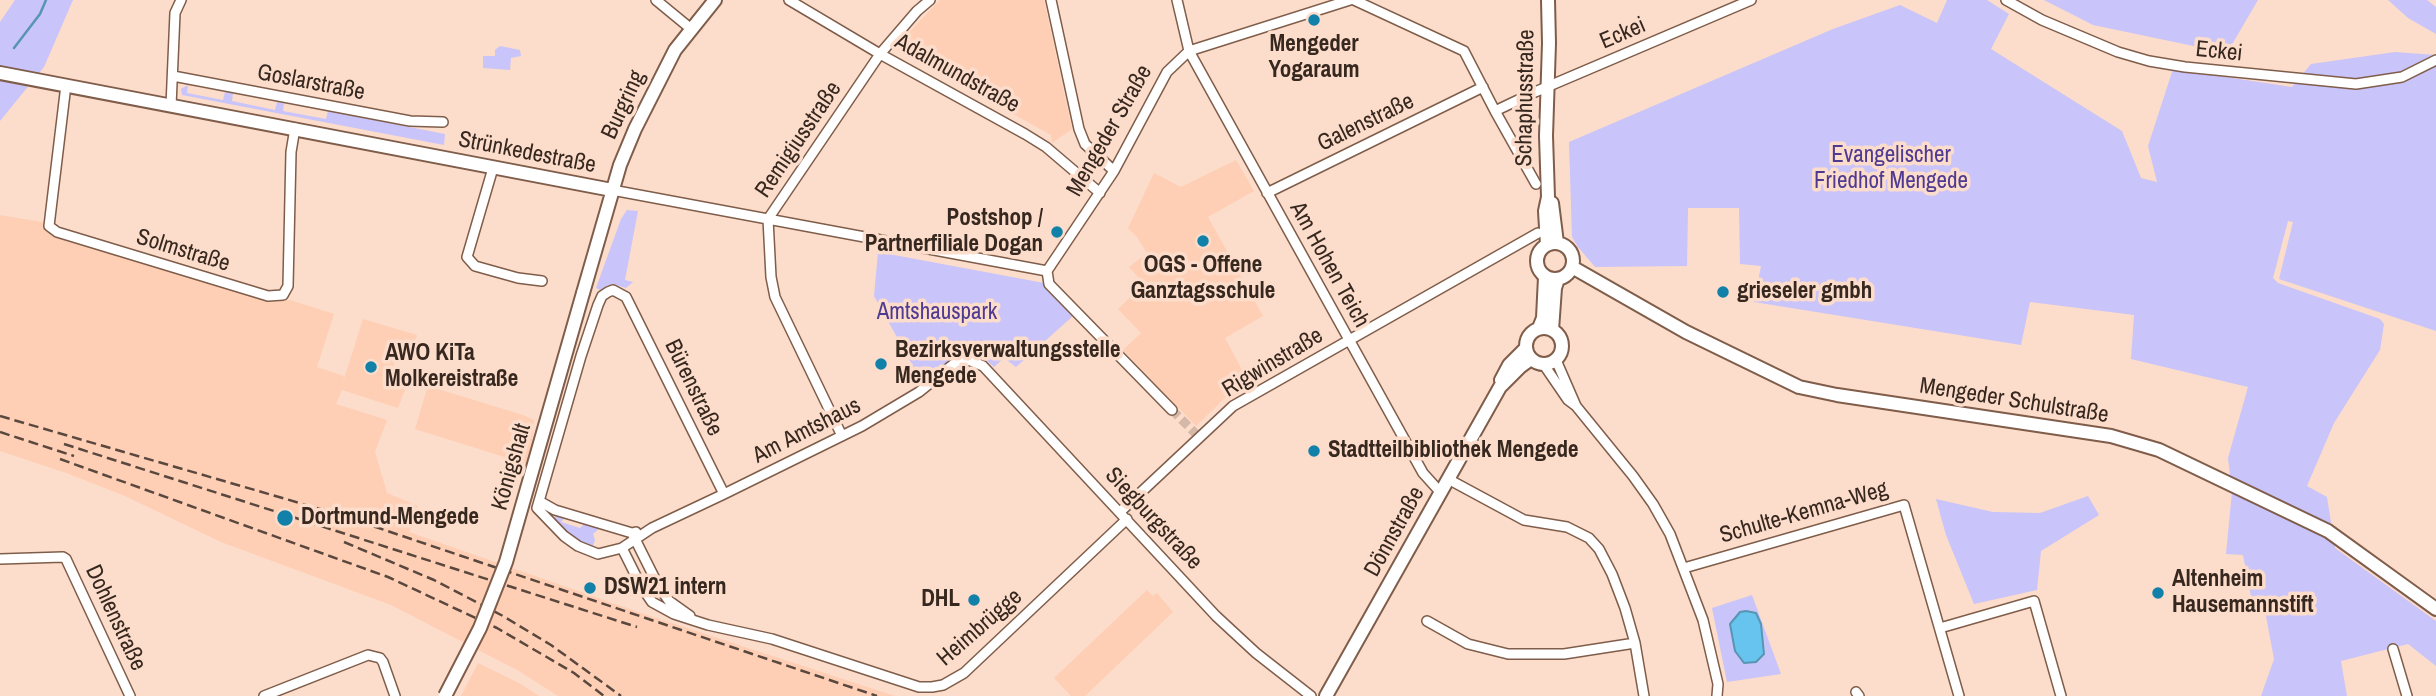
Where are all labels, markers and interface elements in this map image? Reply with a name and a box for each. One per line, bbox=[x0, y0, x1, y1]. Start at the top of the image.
marker: Mengeder Yogaraum bbox=[1306, 12, 1322, 28]
street label: Eckei bbox=[1596, 12, 1650, 56]
street label: Adalmundstraße bbox=[890, 28, 1024, 120]
street label: Schaphusstraße bbox=[1511, 29, 1541, 167]
place label: Mengeder Yogaraum bbox=[1269, 31, 1359, 85]
street label: Eckei bbox=[2194, 36, 2244, 68]
street label: Goslarstraße bbox=[255, 59, 367, 107]
street label: Mengeder Straße bbox=[1061, 61, 1159, 201]
street label: Burgring bbox=[596, 66, 652, 144]
street label: Remigiusstraße bbox=[750, 77, 848, 203]
street label: Galenstraße bbox=[1313, 88, 1419, 158]
street label: Strünkedestraße bbox=[456, 126, 598, 180]
park label: Evangelischer Friedhof Mengede bbox=[1814, 142, 1968, 196]
street label: Am Hohen Teich bbox=[1283, 197, 1375, 333]
place label: Postshop / Partnerfiliale Dogan bbox=[865, 205, 1043, 259]
street label: Solmstraße bbox=[133, 224, 233, 278]
marker: Postshop / Partnerfiliale Dogan bbox=[1049, 224, 1065, 240]
marker: OGS - Offene Ganztagsschule bbox=[1195, 233, 1211, 249]
place label: OGS - Offene Ganztagsschule bbox=[1131, 252, 1275, 306]
place label: grieseler gmbh bbox=[1737, 278, 1872, 306]
marker: grieseler gmbh bbox=[1715, 284, 1731, 300]
park label: Amtshauspark bbox=[877, 299, 997, 327]
street label: Rigwinstraße bbox=[1218, 322, 1328, 404]
street label: Bürenstraße bbox=[658, 335, 728, 441]
place label: Bezirksverwaltungsstelle Mengede bbox=[895, 337, 1120, 391]
place label: AWO KiTa Molkereistraße bbox=[385, 340, 518, 394]
marker: Bezirksverwaltungsstelle Mengede bbox=[873, 356, 889, 372]
marker: AWO KiTa Molkereistraße bbox=[363, 359, 379, 375]
street label: Mengeder Schulstraße bbox=[1918, 372, 2110, 430]
street label: Am Amtshaus bbox=[748, 392, 866, 470]
street label: Königshalt bbox=[486, 420, 538, 514]
place label: Stadtteilbibliothek Mengede bbox=[1328, 437, 1578, 465]
marker: Stadtteilbibliothek Mengede bbox=[1306, 443, 1322, 459]
street label: Siegburgstraße bbox=[1099, 462, 1207, 576]
street label: Schulte-Kemna-Weg bbox=[1717, 476, 1891, 550]
street label: Dönnstraße bbox=[1359, 482, 1431, 582]
place label: Dortmund-Mengede bbox=[301, 504, 479, 532]
marker: Dortmund-Mengede bbox=[275, 508, 295, 528]
street label: Dohlenstraße bbox=[79, 561, 151, 675]
place label: Altenheim Hausemannstift bbox=[2172, 566, 2313, 620]
place label: DSW21 intern bbox=[604, 574, 727, 602]
marker: DSW21 intern bbox=[582, 580, 598, 596]
street label: Heimbrügge bbox=[932, 584, 1028, 672]
marker: Altenheim Hausemannstift bbox=[2150, 585, 2166, 601]
place label: DHL bbox=[921, 586, 960, 614]
marker: DHL bbox=[966, 592, 982, 608]

